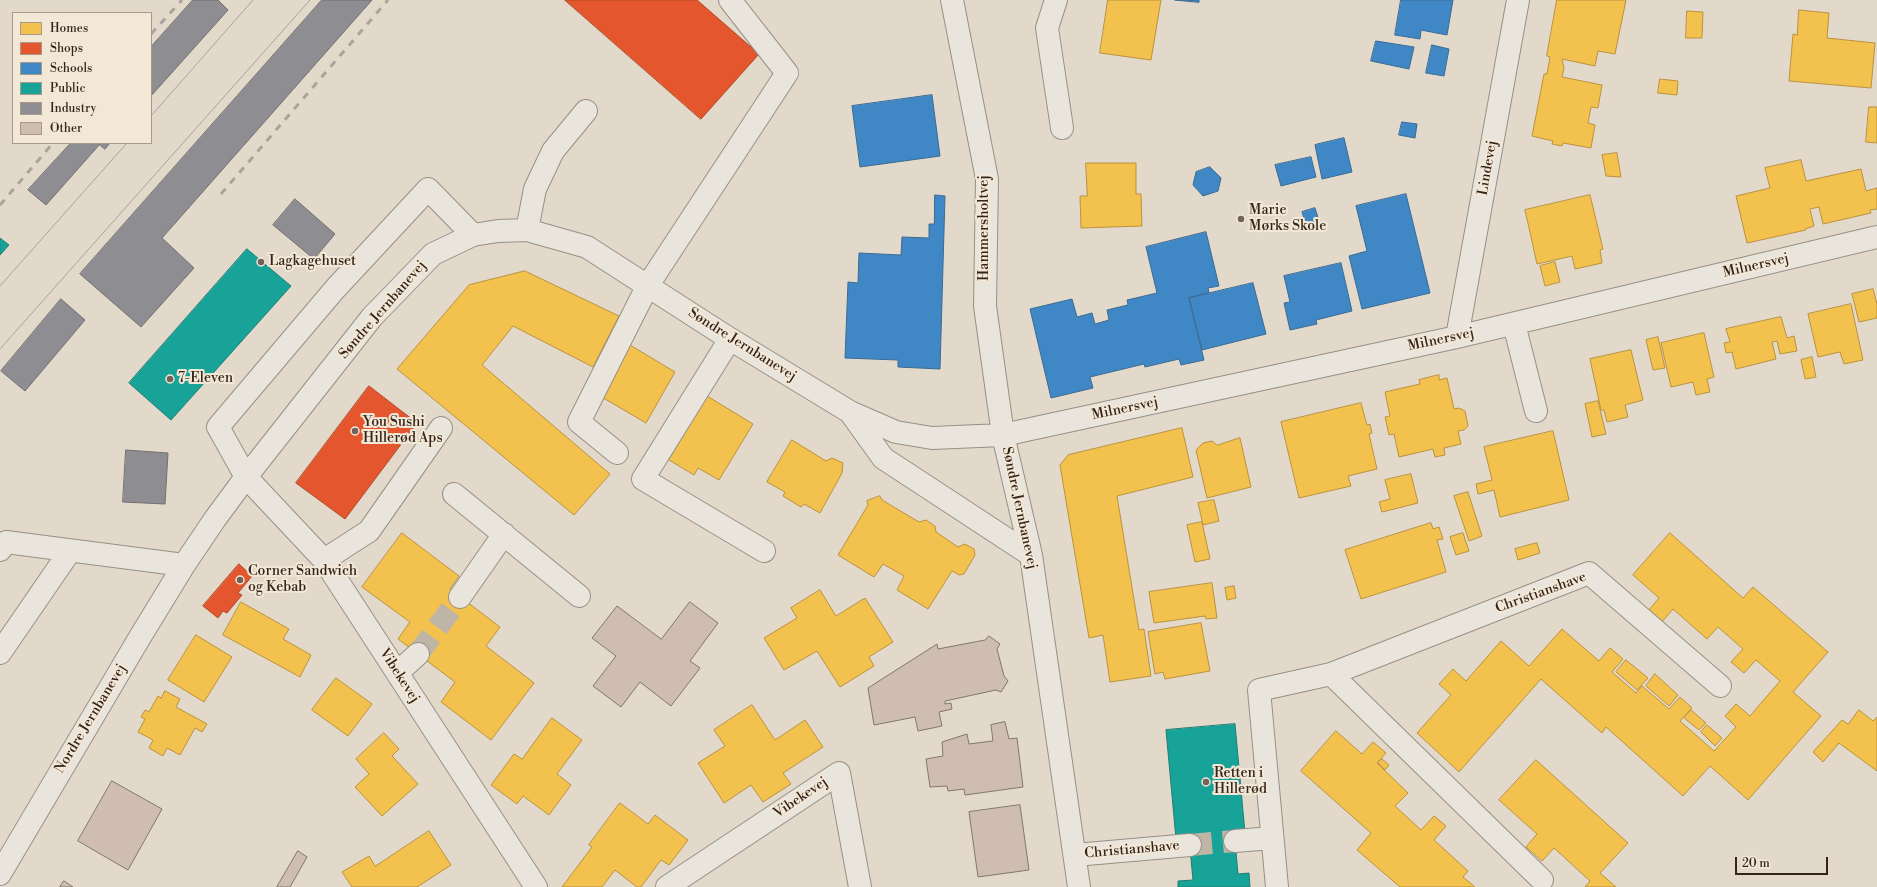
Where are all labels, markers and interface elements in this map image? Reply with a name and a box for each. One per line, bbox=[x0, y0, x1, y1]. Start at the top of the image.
legend bbox=[12, 12, 152, 144]
text: Homes bbox=[50, 21, 88, 36]
text: Shops bbox=[50, 41, 83, 56]
text: Schools bbox=[50, 61, 92, 76]
text: Public bbox=[50, 81, 86, 96]
text: Industry bbox=[50, 101, 96, 116]
text: Other bbox=[50, 121, 82, 136]
street label: Lindevej bbox=[1475, 139, 1501, 197]
street label: Hammersholtvej bbox=[977, 175, 993, 281]
place label: Marie Mørks Skole bbox=[1249, 203, 1326, 236]
marker: Marie Mørks Skole bbox=[1236, 214, 1246, 224]
street label: Milnersvej bbox=[1721, 250, 1791, 282]
place label: Lagkagehuset bbox=[269, 254, 356, 270]
marker: Lagkagehuset bbox=[256, 257, 266, 267]
street label: Søndre Jernbanevej bbox=[336, 257, 430, 363]
street label: Søndre Jernbanevej bbox=[685, 305, 799, 385]
street label: Milnersvej bbox=[1406, 325, 1476, 355]
place label: 7-Eleven bbox=[178, 371, 233, 387]
marker: 7-Eleven bbox=[165, 374, 175, 384]
street label: Milnersvej bbox=[1090, 394, 1160, 424]
place label: You Sushi Hillerød Aps bbox=[363, 415, 443, 448]
marker: You Sushi Hillerød Aps bbox=[350, 426, 360, 436]
street label: Søndre Jernbanevej bbox=[998, 445, 1040, 571]
place label: Corner Sandwich og Kebab bbox=[248, 564, 357, 596]
street label: Christianshave bbox=[1493, 569, 1589, 617]
marker: Corner Sandwich og Kebab bbox=[235, 575, 245, 585]
street label: Vibekevej bbox=[375, 646, 423, 706]
street label: Nordre Jernbanevej bbox=[52, 661, 130, 777]
place label: Retten i Hillerød bbox=[1214, 766, 1267, 798]
street label: Vibekevej bbox=[771, 774, 831, 822]
marker: Retten i Hillerød bbox=[1201, 777, 1211, 787]
street label: Christianshave bbox=[1084, 837, 1180, 863]
scale bar bbox=[1737, 849, 1830, 875]
text: 20 m bbox=[1742, 856, 1770, 871]

